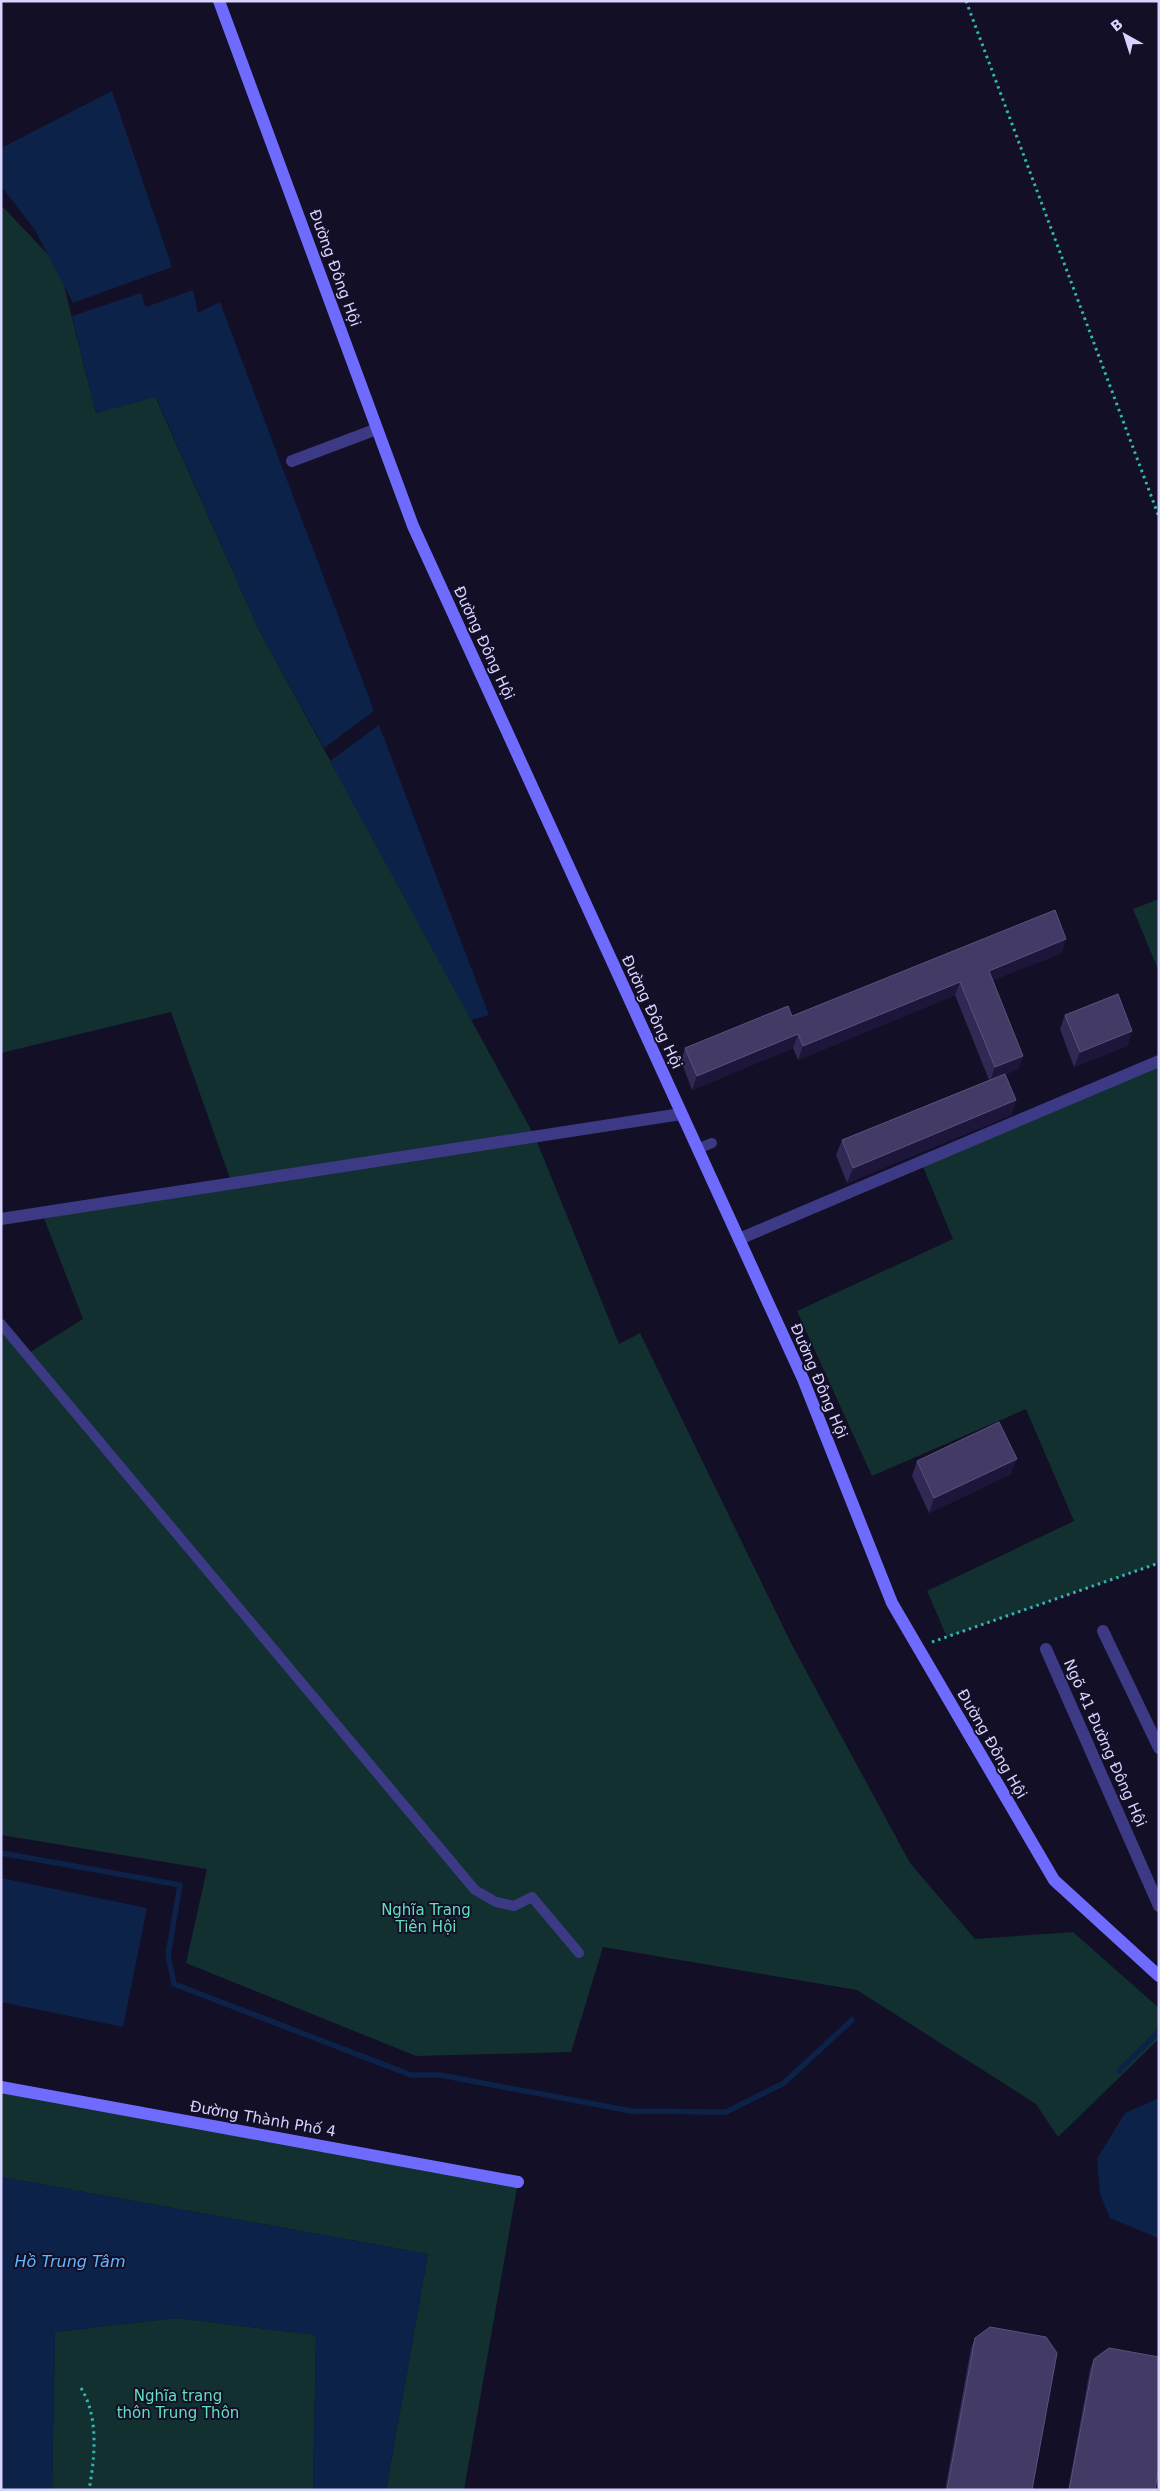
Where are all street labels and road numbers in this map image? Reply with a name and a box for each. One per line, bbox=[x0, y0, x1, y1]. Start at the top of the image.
street label: Đường Đông Hội bbox=[305, 207, 365, 329]
street label: Đường Đông Hội bbox=[450, 583, 518, 703]
street label: Đường Đông Hội bbox=[618, 952, 686, 1072]
street label: Đường Đông Hội bbox=[787, 1321, 851, 1441]
street label: Ngõ 41 Đường Đông Hội bbox=[1060, 1656, 1150, 1830]
street label: Đường Đông Hội bbox=[953, 1686, 1031, 1802]
street label: Đường Thành Phố 4 bbox=[189, 2097, 337, 2141]

